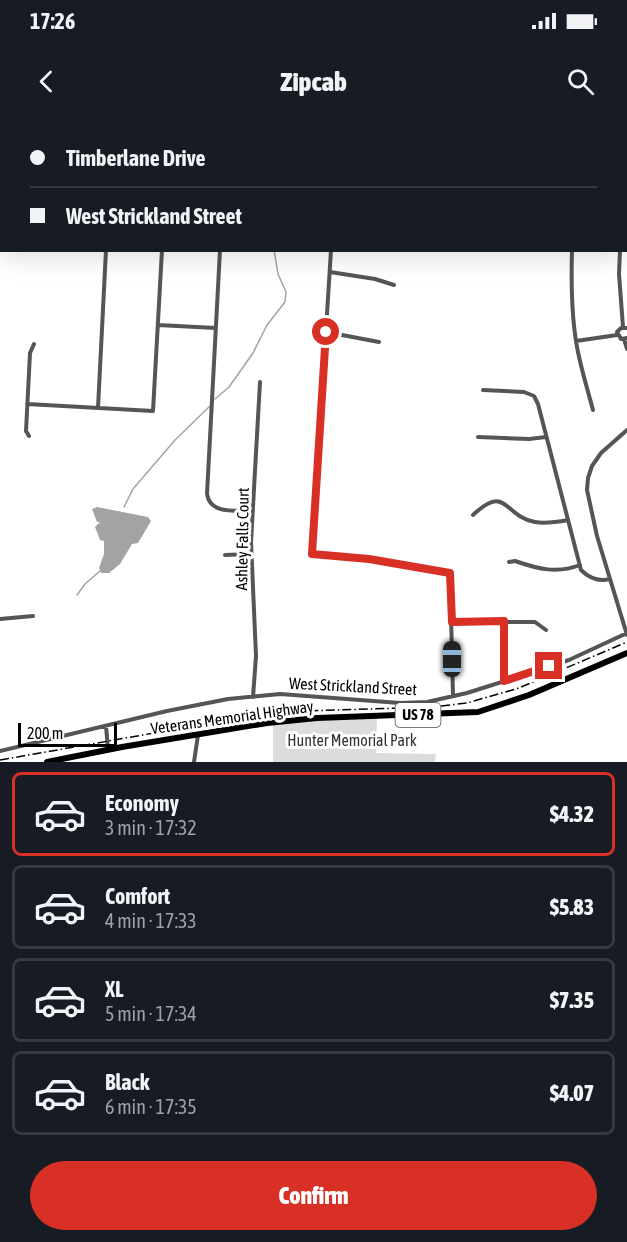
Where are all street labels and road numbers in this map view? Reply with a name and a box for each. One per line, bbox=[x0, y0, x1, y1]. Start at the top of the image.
street label: Ashley Falls Court bbox=[232, 487, 253, 591]
street label: West Strickland Street bbox=[289, 674, 418, 698]
street label: Veterans Memorial Highway bbox=[149, 697, 315, 738]
road number: US 78 bbox=[396, 703, 440, 727]

